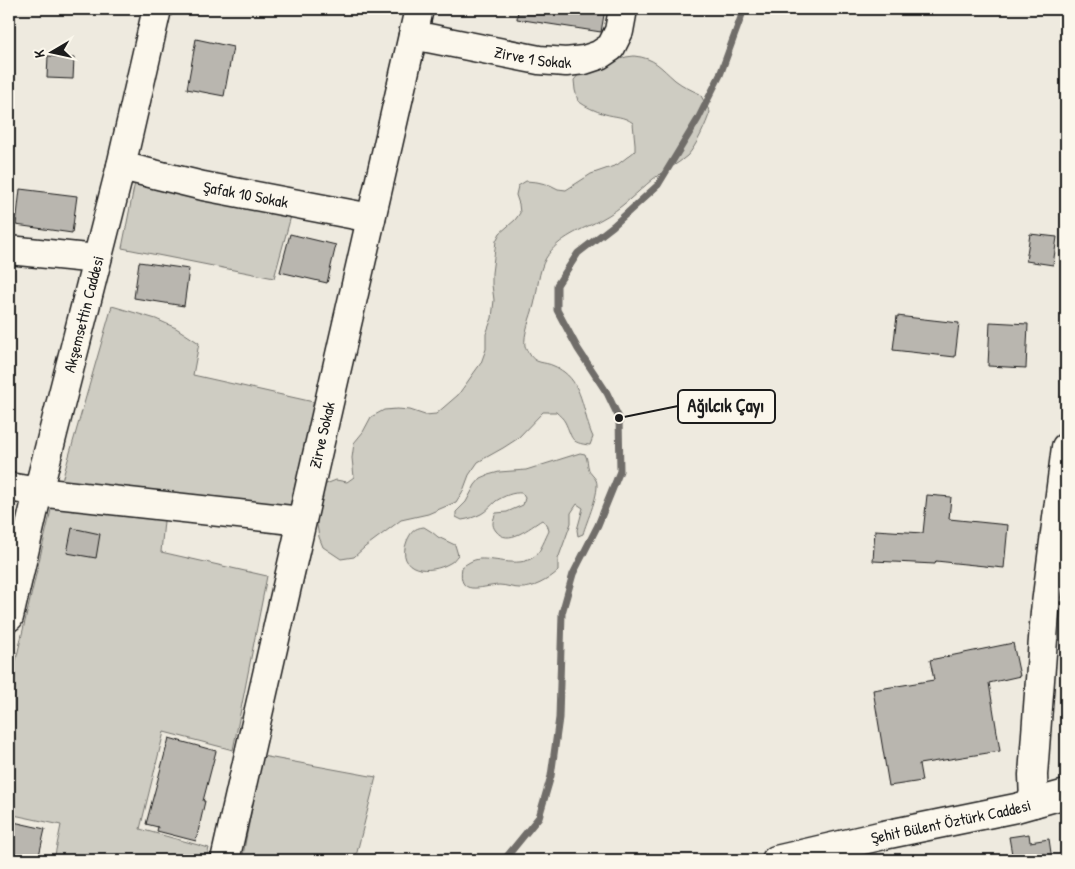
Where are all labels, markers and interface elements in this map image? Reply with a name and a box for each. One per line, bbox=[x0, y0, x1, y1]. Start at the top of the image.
north arrow bbox=[28, 28, 78, 78]
street label: Zirve 1 Sokak bbox=[493, 40, 573, 73]
text: K bbox=[29, 48, 49, 59]
street label: Şafak 10 Sokak bbox=[202, 175, 291, 213]
street label: Akşemsettin Caddesi bbox=[58, 253, 109, 375]
callout: Ağılcık Çayı bbox=[678, 390, 775, 423]
text: Ağılcık Çayı bbox=[688, 393, 764, 419]
street label: Zirve Sokak bbox=[303, 399, 340, 470]
street label: Şehit Bülent Öztürk Caddesi bbox=[869, 793, 1033, 849]

